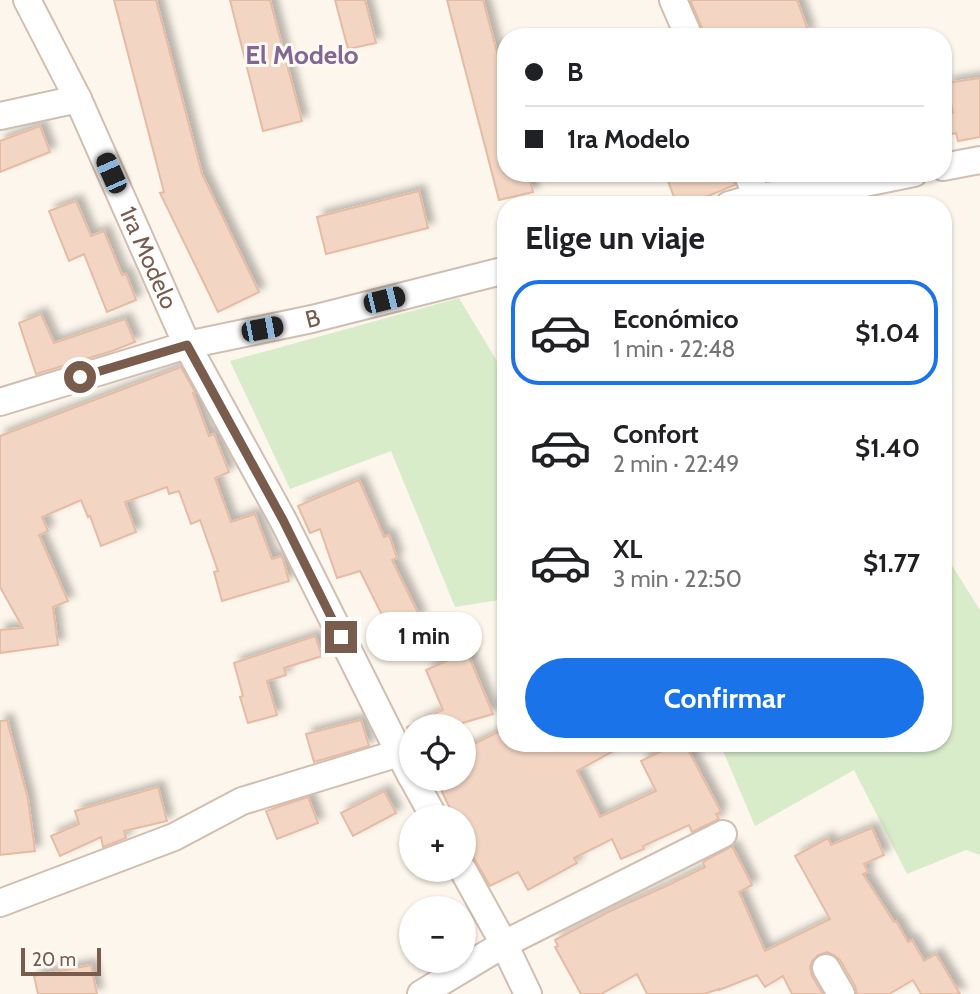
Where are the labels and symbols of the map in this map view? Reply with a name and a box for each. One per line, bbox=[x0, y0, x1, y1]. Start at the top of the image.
district label: El Modelo bbox=[245, 39, 359, 71]
car bbox=[93, 150, 130, 196]
street label: 1ra Modelo bbox=[113, 202, 184, 313]
car bbox=[362, 285, 407, 315]
street label: B bbox=[302, 302, 323, 334]
car bbox=[240, 315, 285, 343]
route start bbox=[64, 361, 96, 393]
callout: 1 min bbox=[366, 612, 481, 662]
route end bbox=[325, 621, 357, 653]
scale bar bbox=[21, 945, 102, 977]

